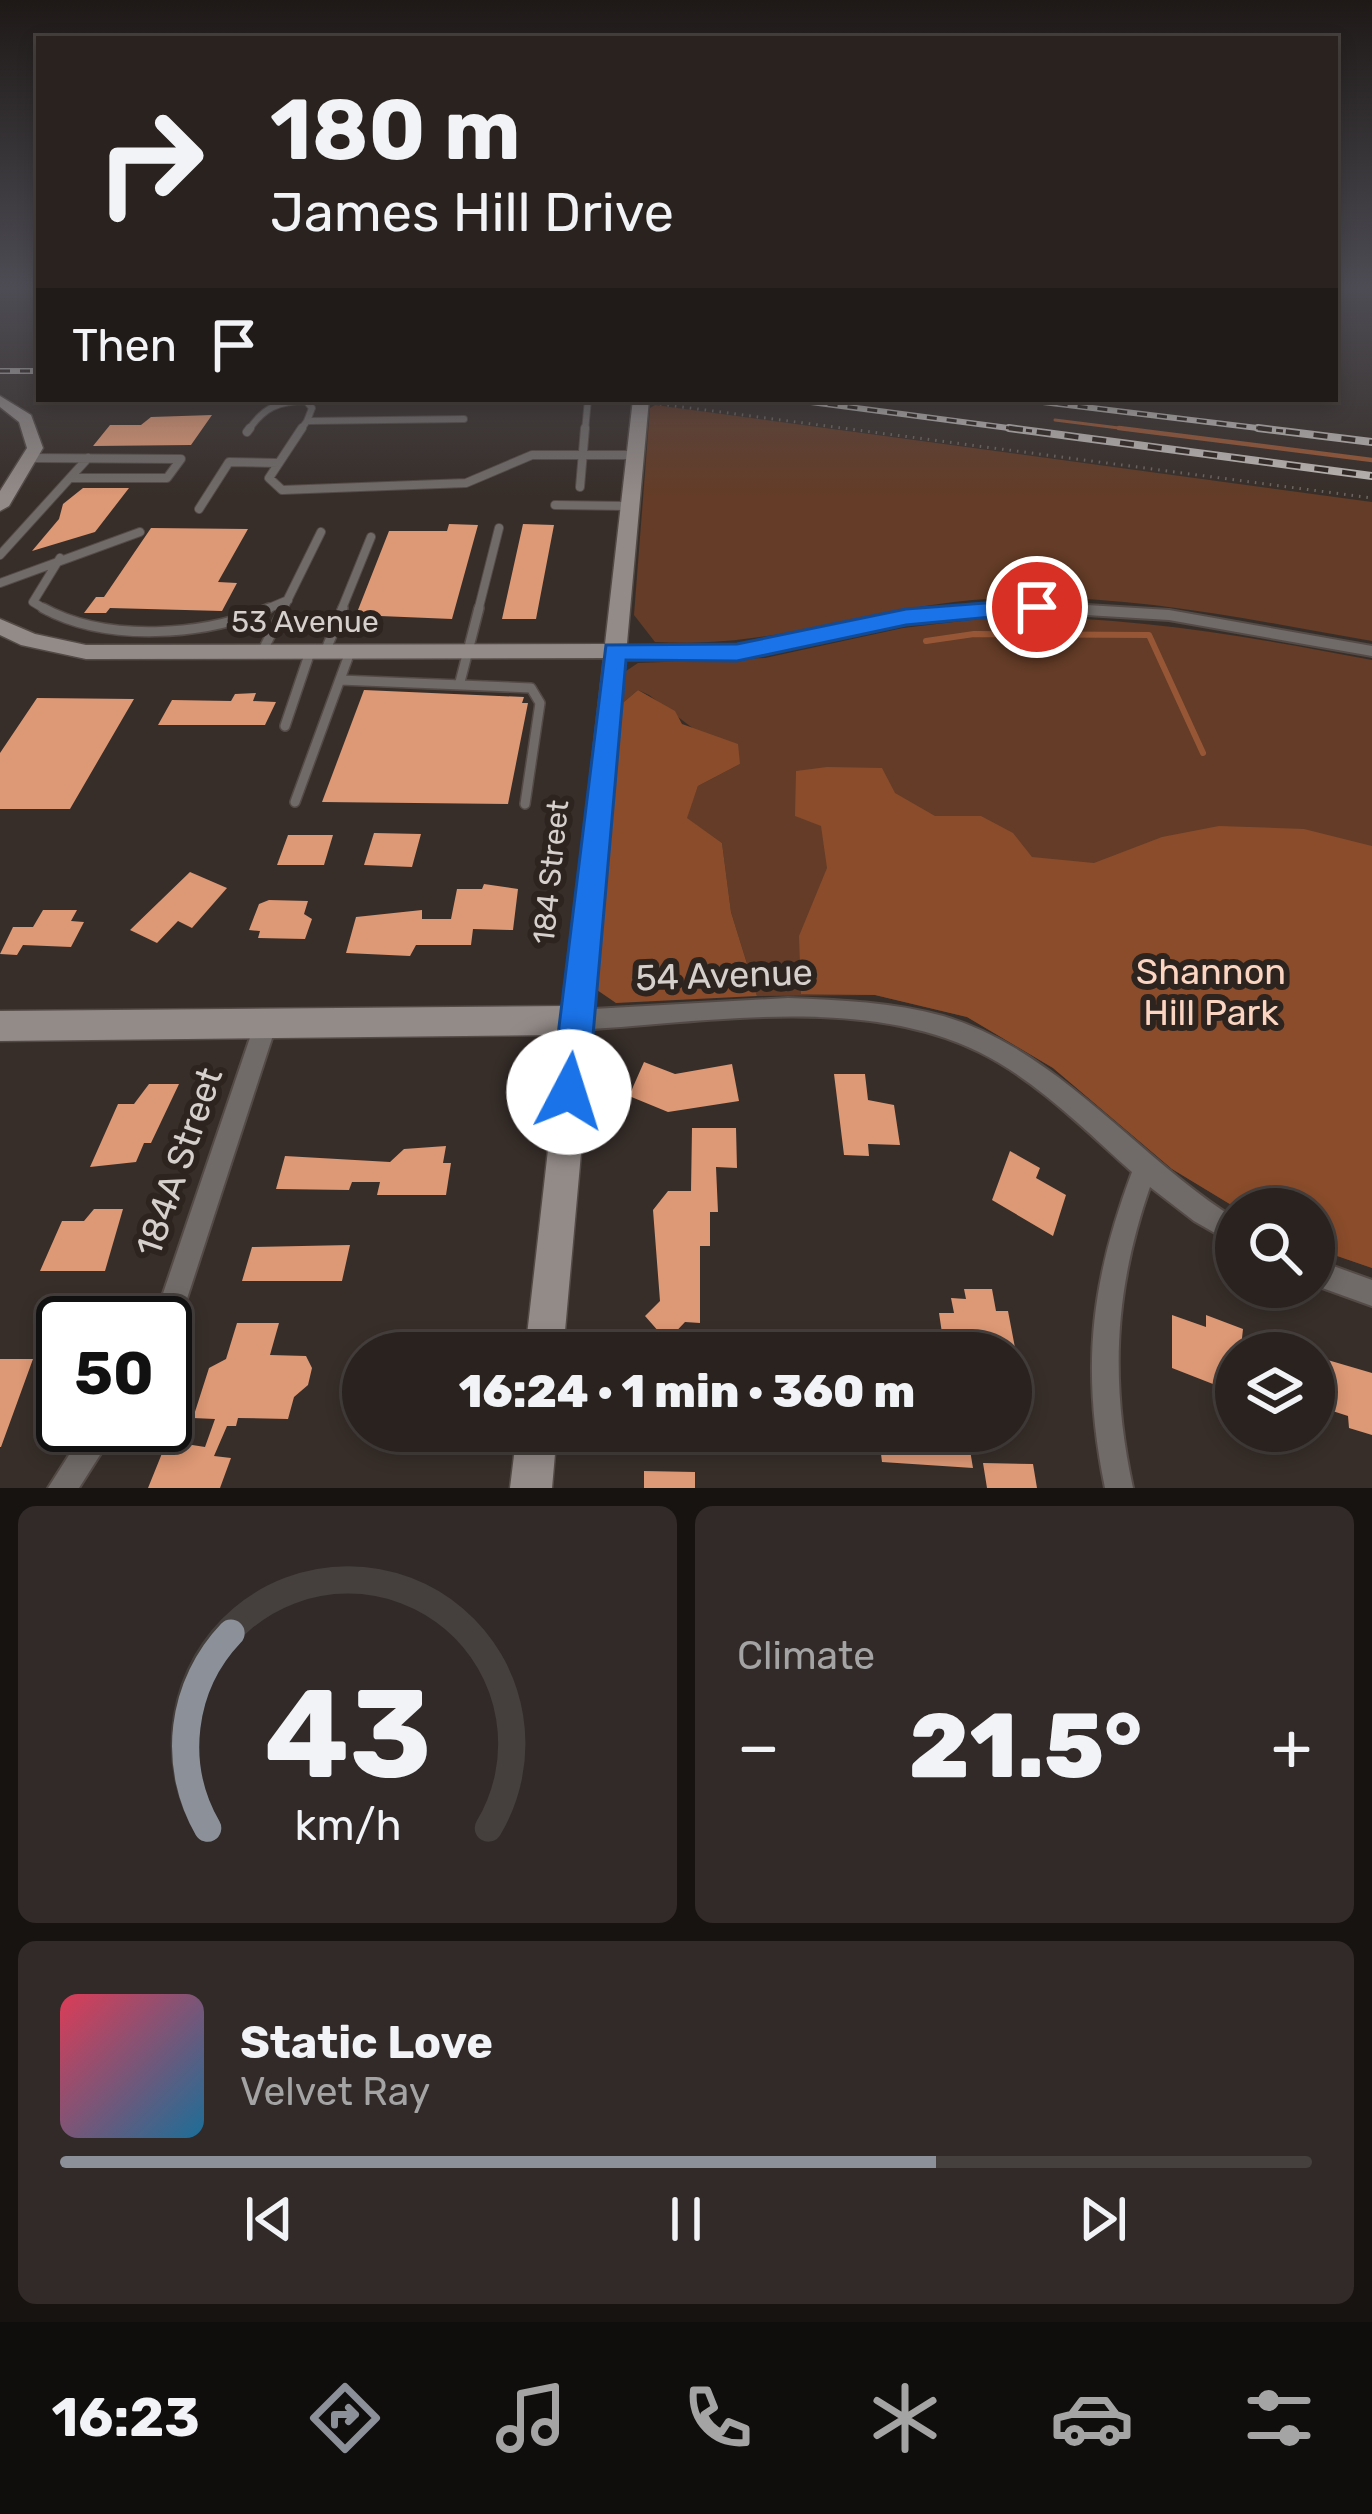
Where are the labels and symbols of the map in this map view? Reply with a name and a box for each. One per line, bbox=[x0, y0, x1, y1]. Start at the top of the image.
pin bbox=[986, 556, 1088, 658]
street label: 53 Avenue bbox=[231, 604, 379, 640]
street label: 184 Street bbox=[526, 798, 576, 946]
street label: 54 Avenue bbox=[634, 950, 814, 1000]
park label: Shannon Hill Park bbox=[1136, 950, 1286, 1034]
position arrow bbox=[506, 1029, 632, 1155]
street label: 184A Street bbox=[127, 1062, 231, 1262]
speed limit sign: 50 bbox=[36, 1296, 192, 1452]

